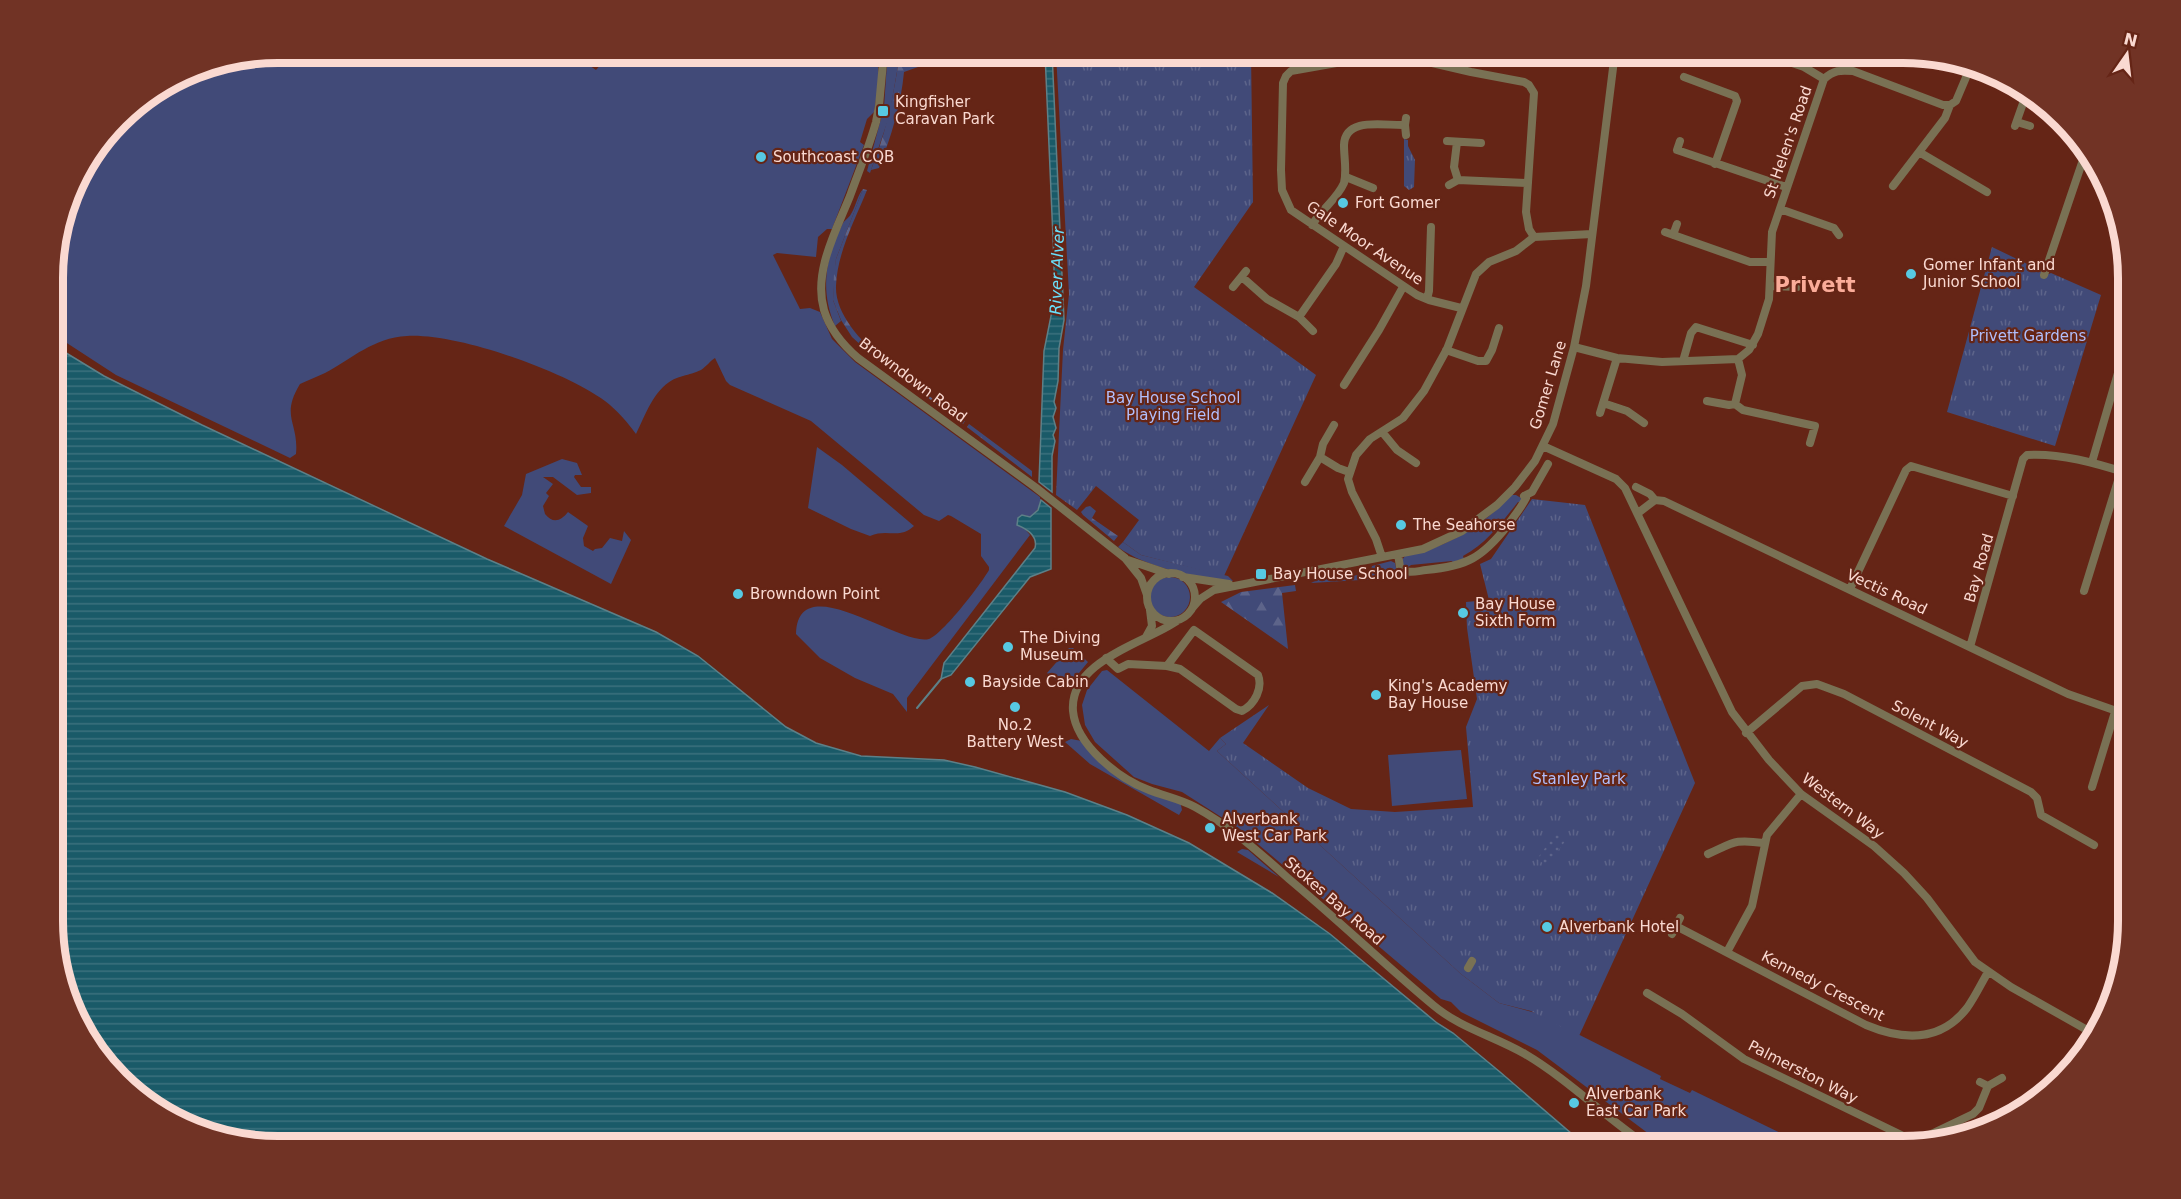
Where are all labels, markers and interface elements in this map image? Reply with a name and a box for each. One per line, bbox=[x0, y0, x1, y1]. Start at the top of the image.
north arrow bbox=[2097, 24, 2157, 84]
text: N bbox=[2122, 29, 2139, 51]
street label: St Helen's Road bbox=[1760, 83, 1816, 201]
place label: Kingfisher Caravan Park bbox=[895, 93, 995, 128]
marker: Kingfisher Caravan Park bbox=[876, 104, 890, 118]
place label: Southcoast CQB bbox=[773, 148, 894, 166]
marker: Southcoast CQB bbox=[754, 150, 768, 164]
place label: Fort Gomer bbox=[1355, 194, 1441, 212]
marker: Fort Gomer bbox=[1336, 196, 1350, 210]
street label: Gale Moor Avenue bbox=[1303, 197, 1427, 289]
water label: River Alver bbox=[1046, 225, 1068, 315]
place label: Gomer Infant and Junior School bbox=[1922, 256, 2055, 291]
marker: Gomer Infant and Junior School bbox=[1904, 267, 1918, 281]
district label: Privett bbox=[1775, 273, 1855, 297]
park label: Privett Gardens bbox=[1970, 327, 2086, 345]
street label: Browndown Road bbox=[856, 334, 970, 426]
street label: Gomer Lane bbox=[1526, 338, 1570, 432]
park label: Bay House School Playing Field bbox=[1106, 389, 1240, 424]
place label: The Seahorse bbox=[1412, 516, 1516, 534]
marker: The Seahorse bbox=[1394, 518, 1408, 532]
street label: Bay Road bbox=[1961, 531, 1997, 605]
place label: Bay House School bbox=[1273, 565, 1408, 583]
street label: Vectis Road bbox=[1844, 565, 1930, 619]
marker: Bay House School bbox=[1254, 567, 1268, 581]
place label: Browndown Point bbox=[750, 585, 880, 603]
marker: Browndown Point bbox=[731, 587, 745, 601]
place label: Bay House Sixth Form bbox=[1475, 595, 1556, 630]
marker: Bay House Sixth Form bbox=[1456, 606, 1470, 620]
place label: The Diving Museum bbox=[1019, 629, 1100, 664]
marker: The Diving Museum bbox=[1001, 640, 1015, 654]
place label: Bayside Cabin bbox=[982, 673, 1089, 691]
marker: Bayside Cabin bbox=[963, 675, 977, 689]
place label: King's Academy Bay House bbox=[1388, 677, 1508, 712]
marker: King's Academy Bay House bbox=[1369, 688, 1383, 702]
street label: Solent Way bbox=[1889, 696, 1971, 752]
marker: No.2 Battery West bbox=[1008, 700, 1022, 714]
place label: No.2 Battery West bbox=[966, 716, 1064, 751]
street label: Western Way bbox=[1798, 769, 1888, 843]
park label: Stanley Park bbox=[1532, 770, 1626, 788]
place label: Alverbank West Car Park bbox=[1222, 810, 1327, 845]
marker: Alverbank West Car Park bbox=[1203, 821, 1217, 835]
street label: Stokes Bay Road bbox=[1281, 853, 1387, 949]
place label: Alverbank Hotel bbox=[1559, 918, 1679, 936]
marker: Alverbank Hotel bbox=[1540, 920, 1554, 934]
street label: Kennedy Crescent bbox=[1758, 947, 1888, 1025]
street label: Palmerston Way bbox=[1745, 1037, 1861, 1108]
place label: Alverbank East Car Park bbox=[1586, 1085, 1686, 1120]
marker: Alverbank East Car Park bbox=[1567, 1096, 1581, 1110]

